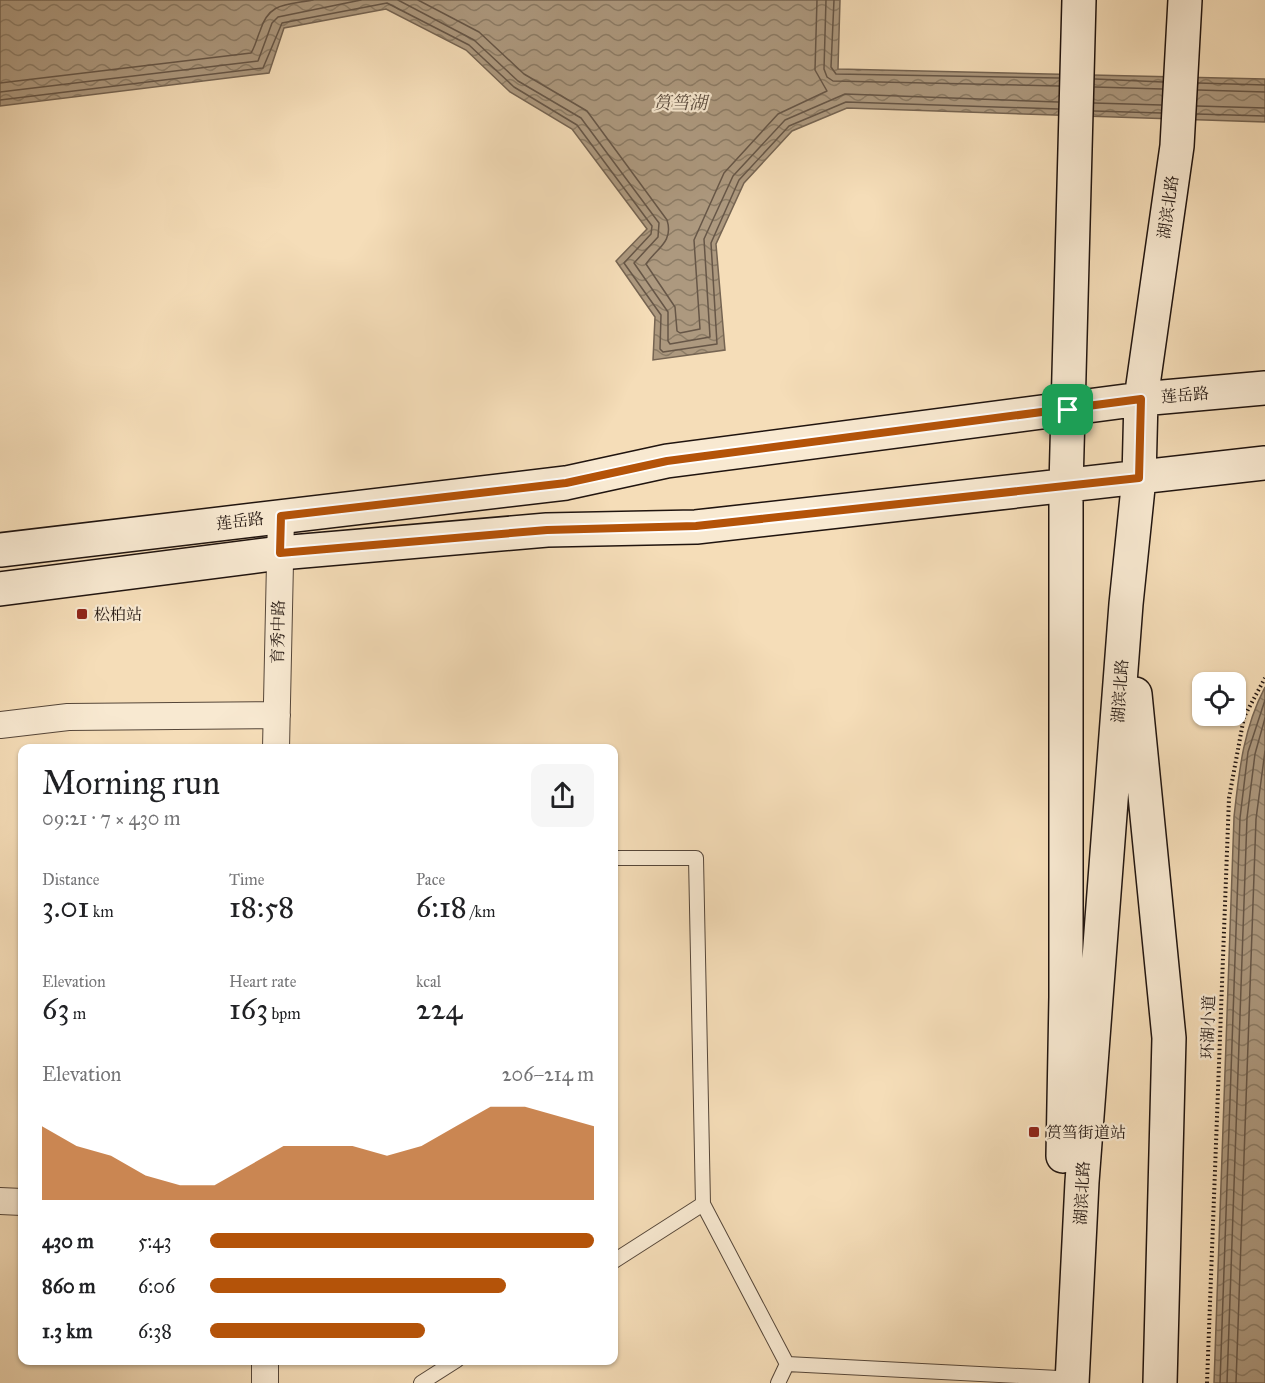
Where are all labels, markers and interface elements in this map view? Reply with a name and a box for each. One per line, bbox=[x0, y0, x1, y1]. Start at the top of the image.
water label: 筼筜湖 bbox=[653, 92, 710, 114]
street label: 湖滨北路 bbox=[1154, 174, 1182, 240]
street label: 莲岳路 bbox=[1160, 383, 1210, 407]
pin bbox=[1042, 384, 1093, 435]
icon: arrive bbox=[1051, 393, 1084, 426]
street label: 莲岳路 bbox=[215, 509, 265, 533]
street label: 育秀中路 bbox=[268, 600, 288, 664]
place label: 松柏站 bbox=[94, 605, 142, 624]
marker: 松柏站 bbox=[75, 607, 89, 621]
street label: 湖滨北路 bbox=[1108, 658, 1132, 724]
map controls bbox=[1192, 672, 1246, 726]
button: locate bbox=[1192, 672, 1246, 726]
text: Morning run bbox=[42, 763, 220, 803]
button: share bbox=[531, 764, 594, 827]
text: 09:21 · 7 × 430 m bbox=[42, 806, 180, 830]
text: Distance bbox=[42, 870, 99, 889]
text: Time bbox=[229, 870, 264, 889]
text: Pace bbox=[416, 870, 445, 889]
text: 3.01 bbox=[42, 889, 89, 925]
text: 18:58 bbox=[229, 889, 294, 925]
text: 6:18 bbox=[416, 889, 467, 925]
text: km bbox=[89, 902, 114, 921]
text: /km bbox=[467, 902, 495, 921]
text: Elevation bbox=[42, 972, 106, 991]
text: Heart rate bbox=[229, 972, 296, 991]
text: kcal bbox=[416, 972, 441, 991]
text: 63 bbox=[42, 991, 69, 1027]
text: 163 bbox=[229, 991, 268, 1027]
text: 224 bbox=[416, 991, 462, 1027]
street label: 环湖小道 bbox=[1197, 995, 1219, 1059]
text: m bbox=[69, 1004, 86, 1023]
text: bpm bbox=[268, 1004, 301, 1023]
text: Elevation bbox=[42, 1062, 121, 1086]
text: 206–214 m bbox=[502, 1062, 594, 1086]
place label: 筼筜街道站 bbox=[1046, 1123, 1126, 1142]
marker: 筼筜街道站 bbox=[1027, 1125, 1041, 1139]
street label: 湖滨北路 bbox=[1071, 1161, 1093, 1225]
text: 430 m bbox=[42, 1229, 94, 1253]
text: 5:43 bbox=[138, 1229, 171, 1253]
text: 860 m bbox=[42, 1274, 96, 1298]
text: 6:06 bbox=[138, 1274, 175, 1298]
text: 1.3 km bbox=[42, 1319, 92, 1343]
text: 6:38 bbox=[138, 1319, 172, 1343]

